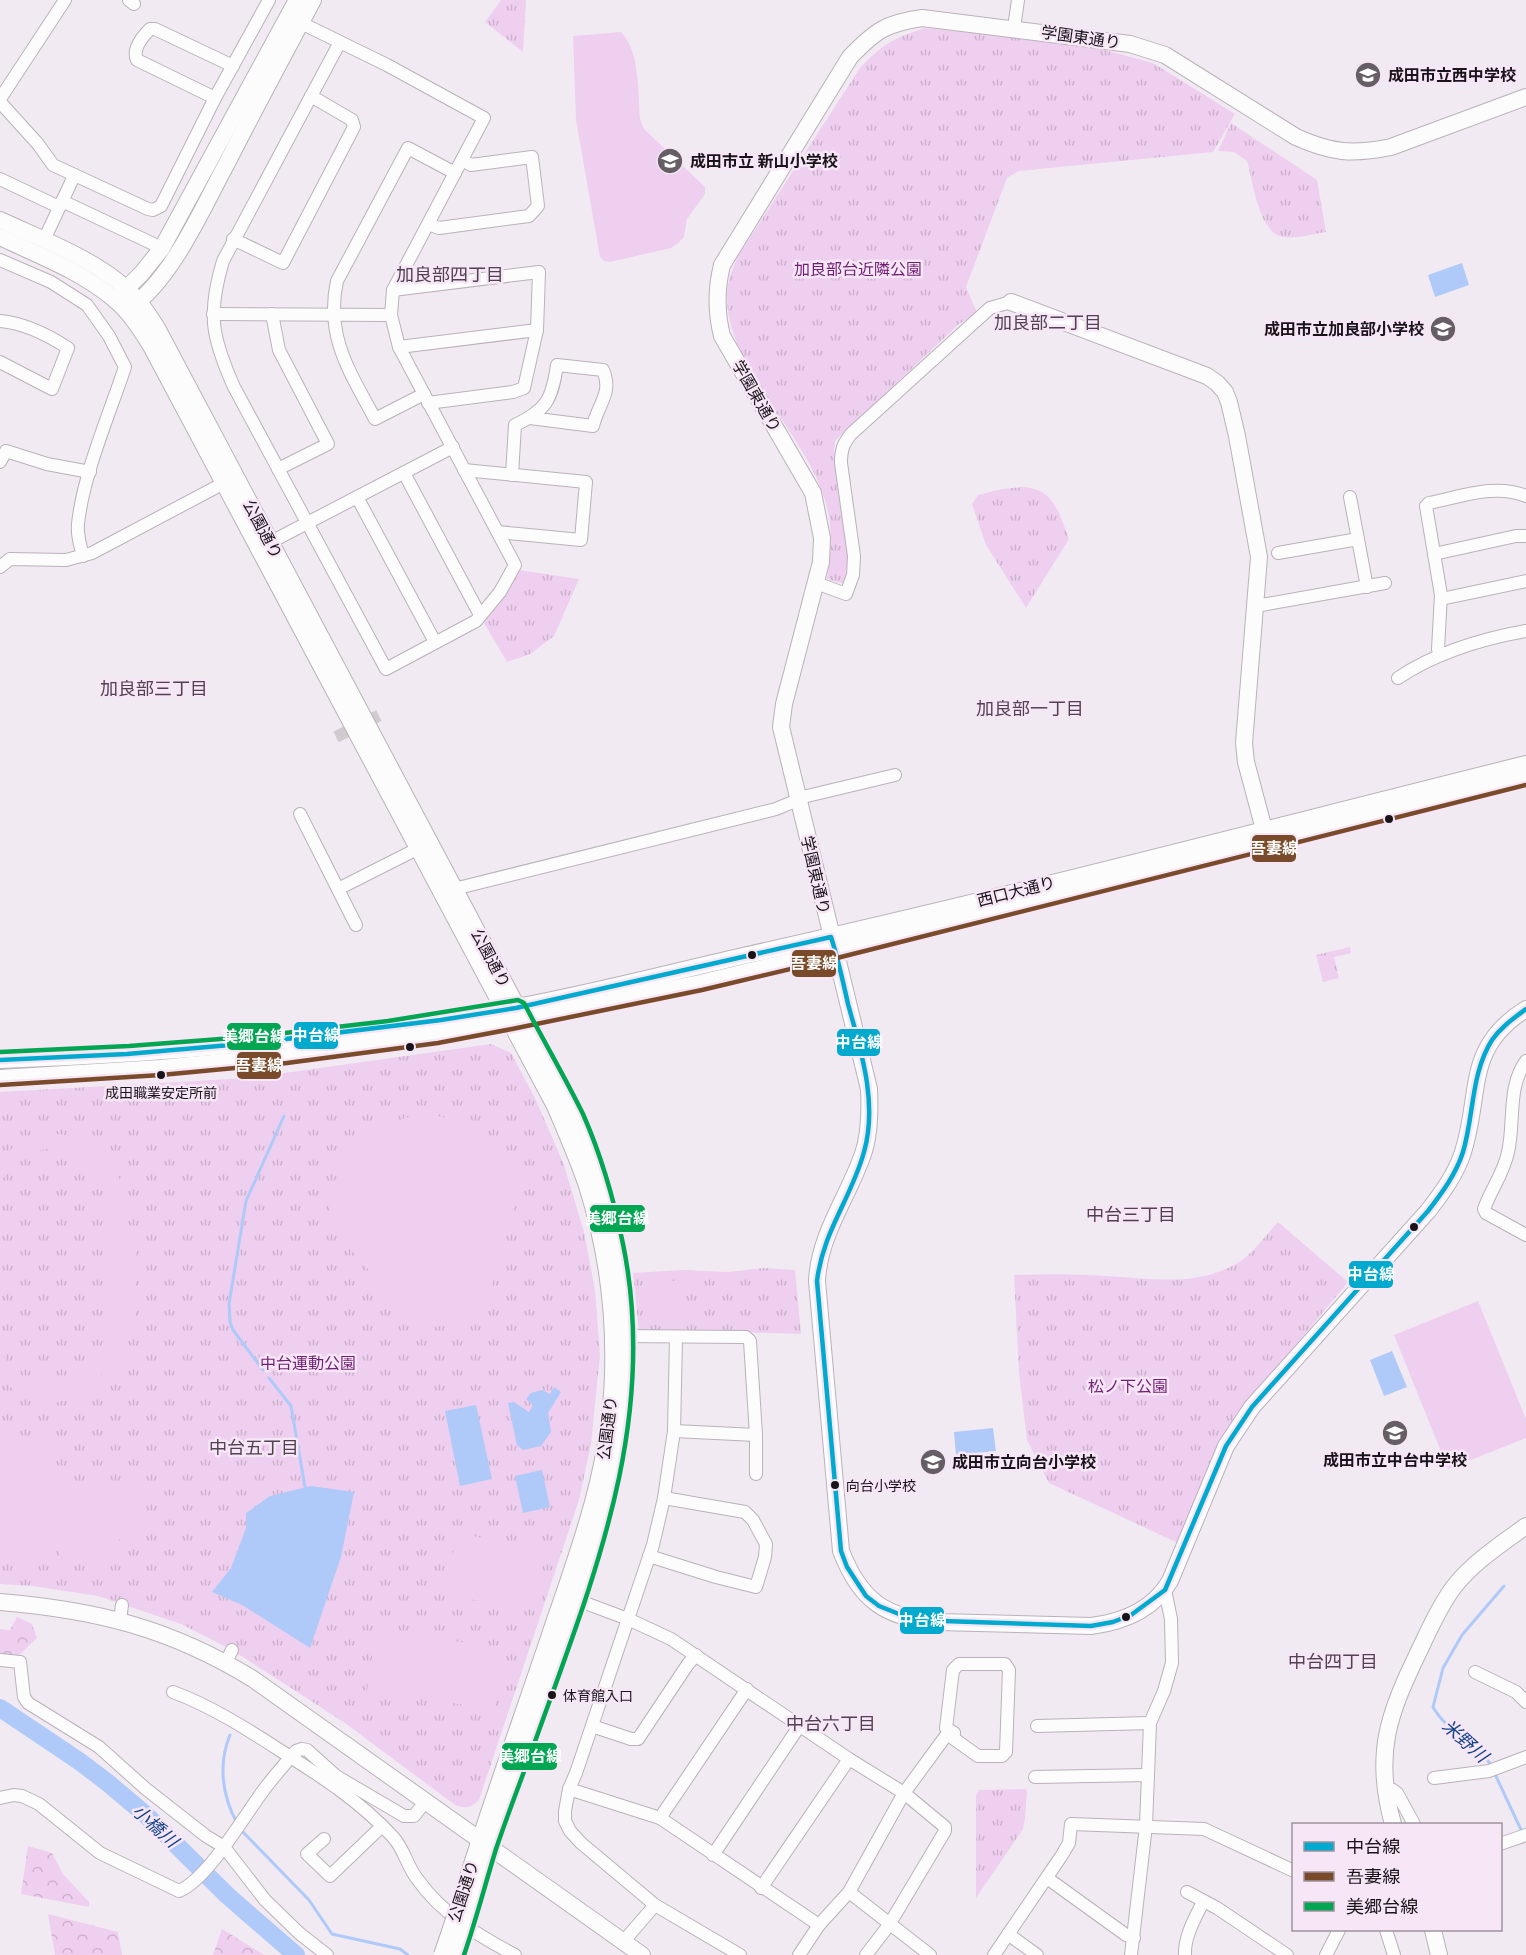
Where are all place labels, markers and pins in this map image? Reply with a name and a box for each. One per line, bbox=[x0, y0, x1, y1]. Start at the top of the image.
school or university icon: 成田市立西中学校 bbox=[1353, 60, 1383, 90]
place label: 成田市立西中学校 bbox=[1388, 66, 1516, 85]
school or university icon: 成田市立 新山小学校 bbox=[655, 146, 685, 176]
place label: 成田市立 新山小学校 bbox=[690, 152, 838, 171]
school or university icon: 成田市立加良部小学校 bbox=[1428, 314, 1458, 344]
place label: 成田市立加良部小学校 bbox=[1264, 320, 1424, 339]
unlabelled marker bbox=[1383, 813, 1395, 825]
unlabelled marker bbox=[746, 949, 758, 961]
unlabelled marker bbox=[404, 1041, 416, 1053]
marker: 成田職業安定所前 bbox=[155, 1069, 167, 1081]
place label: 成田職業安定所前 bbox=[105, 1085, 217, 1101]
unlabelled marker bbox=[1408, 1221, 1420, 1233]
school or university icon: 成田市立中台中学校 bbox=[1380, 1418, 1410, 1448]
school or university icon: 成田市立向台小学校 bbox=[918, 1447, 948, 1477]
place label: 成田市立中台中学校 bbox=[1323, 1451, 1467, 1470]
place label: 成田市立向台小学校 bbox=[952, 1453, 1096, 1472]
place label: 向台小学校 bbox=[846, 1478, 916, 1494]
marker: 向台小学校 bbox=[829, 1479, 841, 1491]
unlabelled marker bbox=[1120, 1611, 1132, 1623]
place label: 体育館入口 bbox=[563, 1688, 633, 1704]
marker: 体育館入口 bbox=[546, 1689, 558, 1701]

